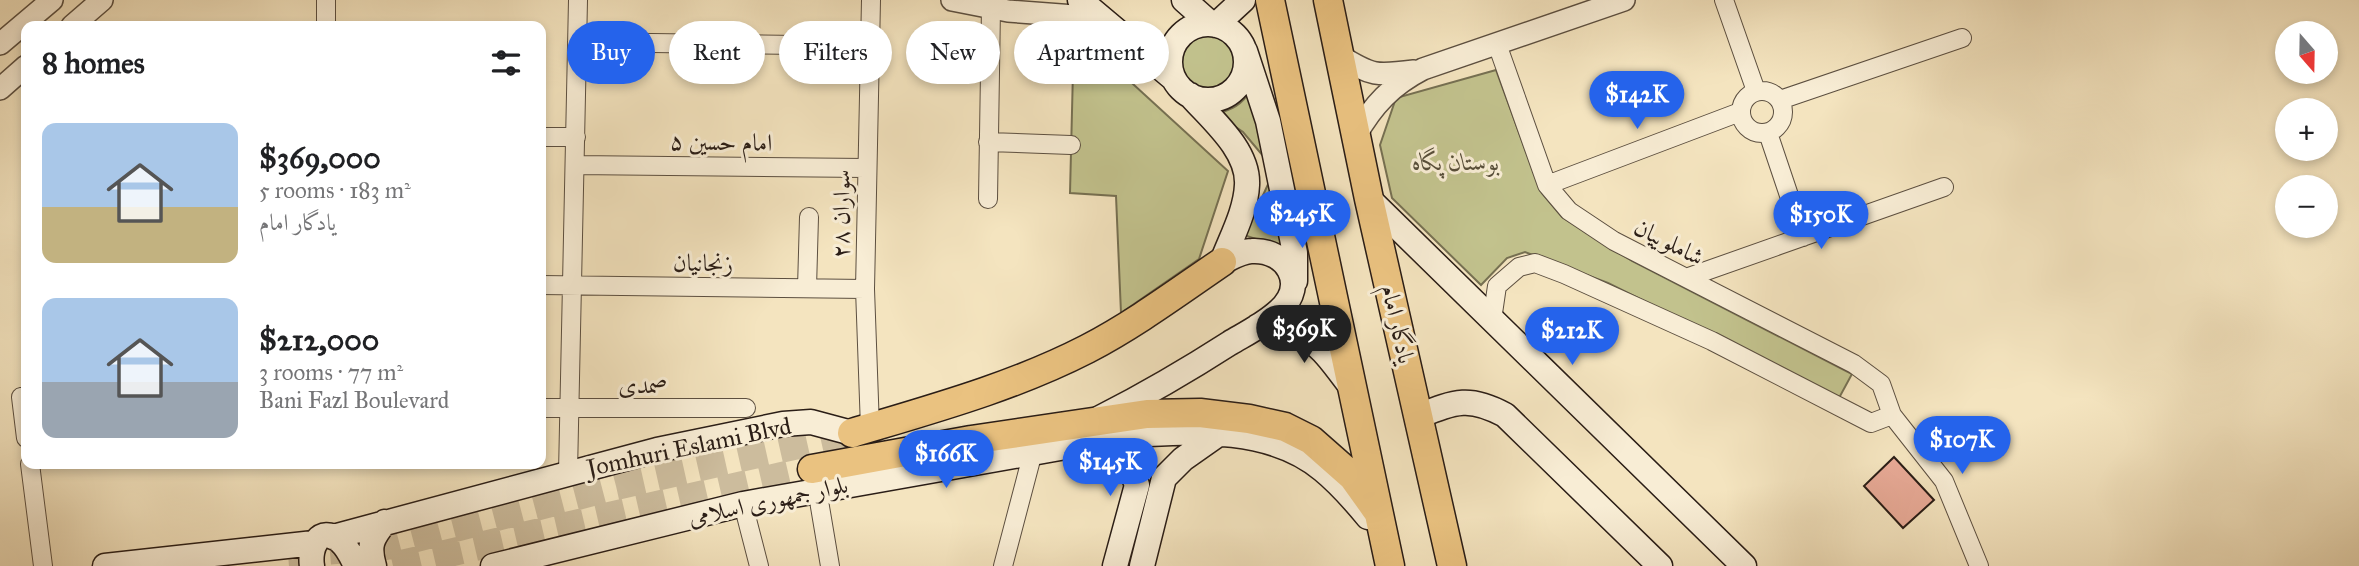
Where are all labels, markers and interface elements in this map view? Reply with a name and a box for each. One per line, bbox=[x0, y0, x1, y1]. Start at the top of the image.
chip: Buy bbox=[567, 21, 655, 84]
chip: Rent bbox=[669, 21, 765, 84]
chip: Filters bbox=[779, 21, 892, 84]
chip: New bbox=[906, 21, 1000, 84]
chip: Apartment bbox=[1014, 21, 1169, 84]
north arrow bbox=[2275, 21, 2338, 84]
map controls bbox=[2275, 21, 2338, 238]
icon: filters bbox=[487, 44, 525, 82]
text: 8 homes bbox=[42, 45, 145, 81]
pin: $142K bbox=[1588, 72, 1686, 131]
text: $142K bbox=[1605, 80, 1669, 108]
button: + bbox=[2275, 98, 2338, 161]
street label: امام حسین ۵ bbox=[669, 126, 773, 164]
text: $369,000 bbox=[259, 140, 381, 176]
park label: بوستان پگاه bbox=[1412, 147, 1500, 179]
icon: home bbox=[98, 151, 182, 235]
street label: سواران ۲۸ bbox=[825, 169, 857, 259]
button: − bbox=[2275, 175, 2338, 238]
text: 5 rooms · 183 m² bbox=[259, 176, 411, 204]
pin: $245K bbox=[1253, 190, 1351, 250]
pin: $150K bbox=[1772, 191, 1870, 251]
text: $245K bbox=[1270, 199, 1334, 227]
text: $150K bbox=[1789, 200, 1853, 228]
text: یادگار امام bbox=[259, 208, 336, 236]
street label: شاملوییان bbox=[1629, 212, 1709, 272]
street label: زنجانیان bbox=[673, 247, 733, 279]
street label: یادگار امام bbox=[1368, 281, 1422, 369]
pin: $369K bbox=[1255, 306, 1353, 365]
pin: $212K bbox=[1523, 308, 1621, 367]
text: $369K bbox=[1272, 314, 1336, 342]
text: $212K bbox=[1541, 316, 1603, 344]
text: $212,000 bbox=[259, 322, 379, 358]
icon: home bbox=[98, 326, 182, 410]
text: 3 rooms · 77 m² bbox=[259, 358, 403, 386]
street label: صمدی bbox=[618, 370, 668, 400]
text: Bani Fazl Boulevard bbox=[259, 386, 449, 414]
street label: Jomhuri Eslami Blvd bbox=[581, 411, 794, 484]
pin: $107K bbox=[1913, 416, 2011, 476]
text: $107K bbox=[1930, 425, 1994, 453]
pin: $166K bbox=[897, 430, 995, 490]
pin: $145K bbox=[1061, 438, 1159, 498]
text: $166K bbox=[915, 439, 977, 467]
text: $145K bbox=[1079, 447, 1141, 475]
street label: بلوار جمهوری اسلامی bbox=[685, 469, 851, 533]

